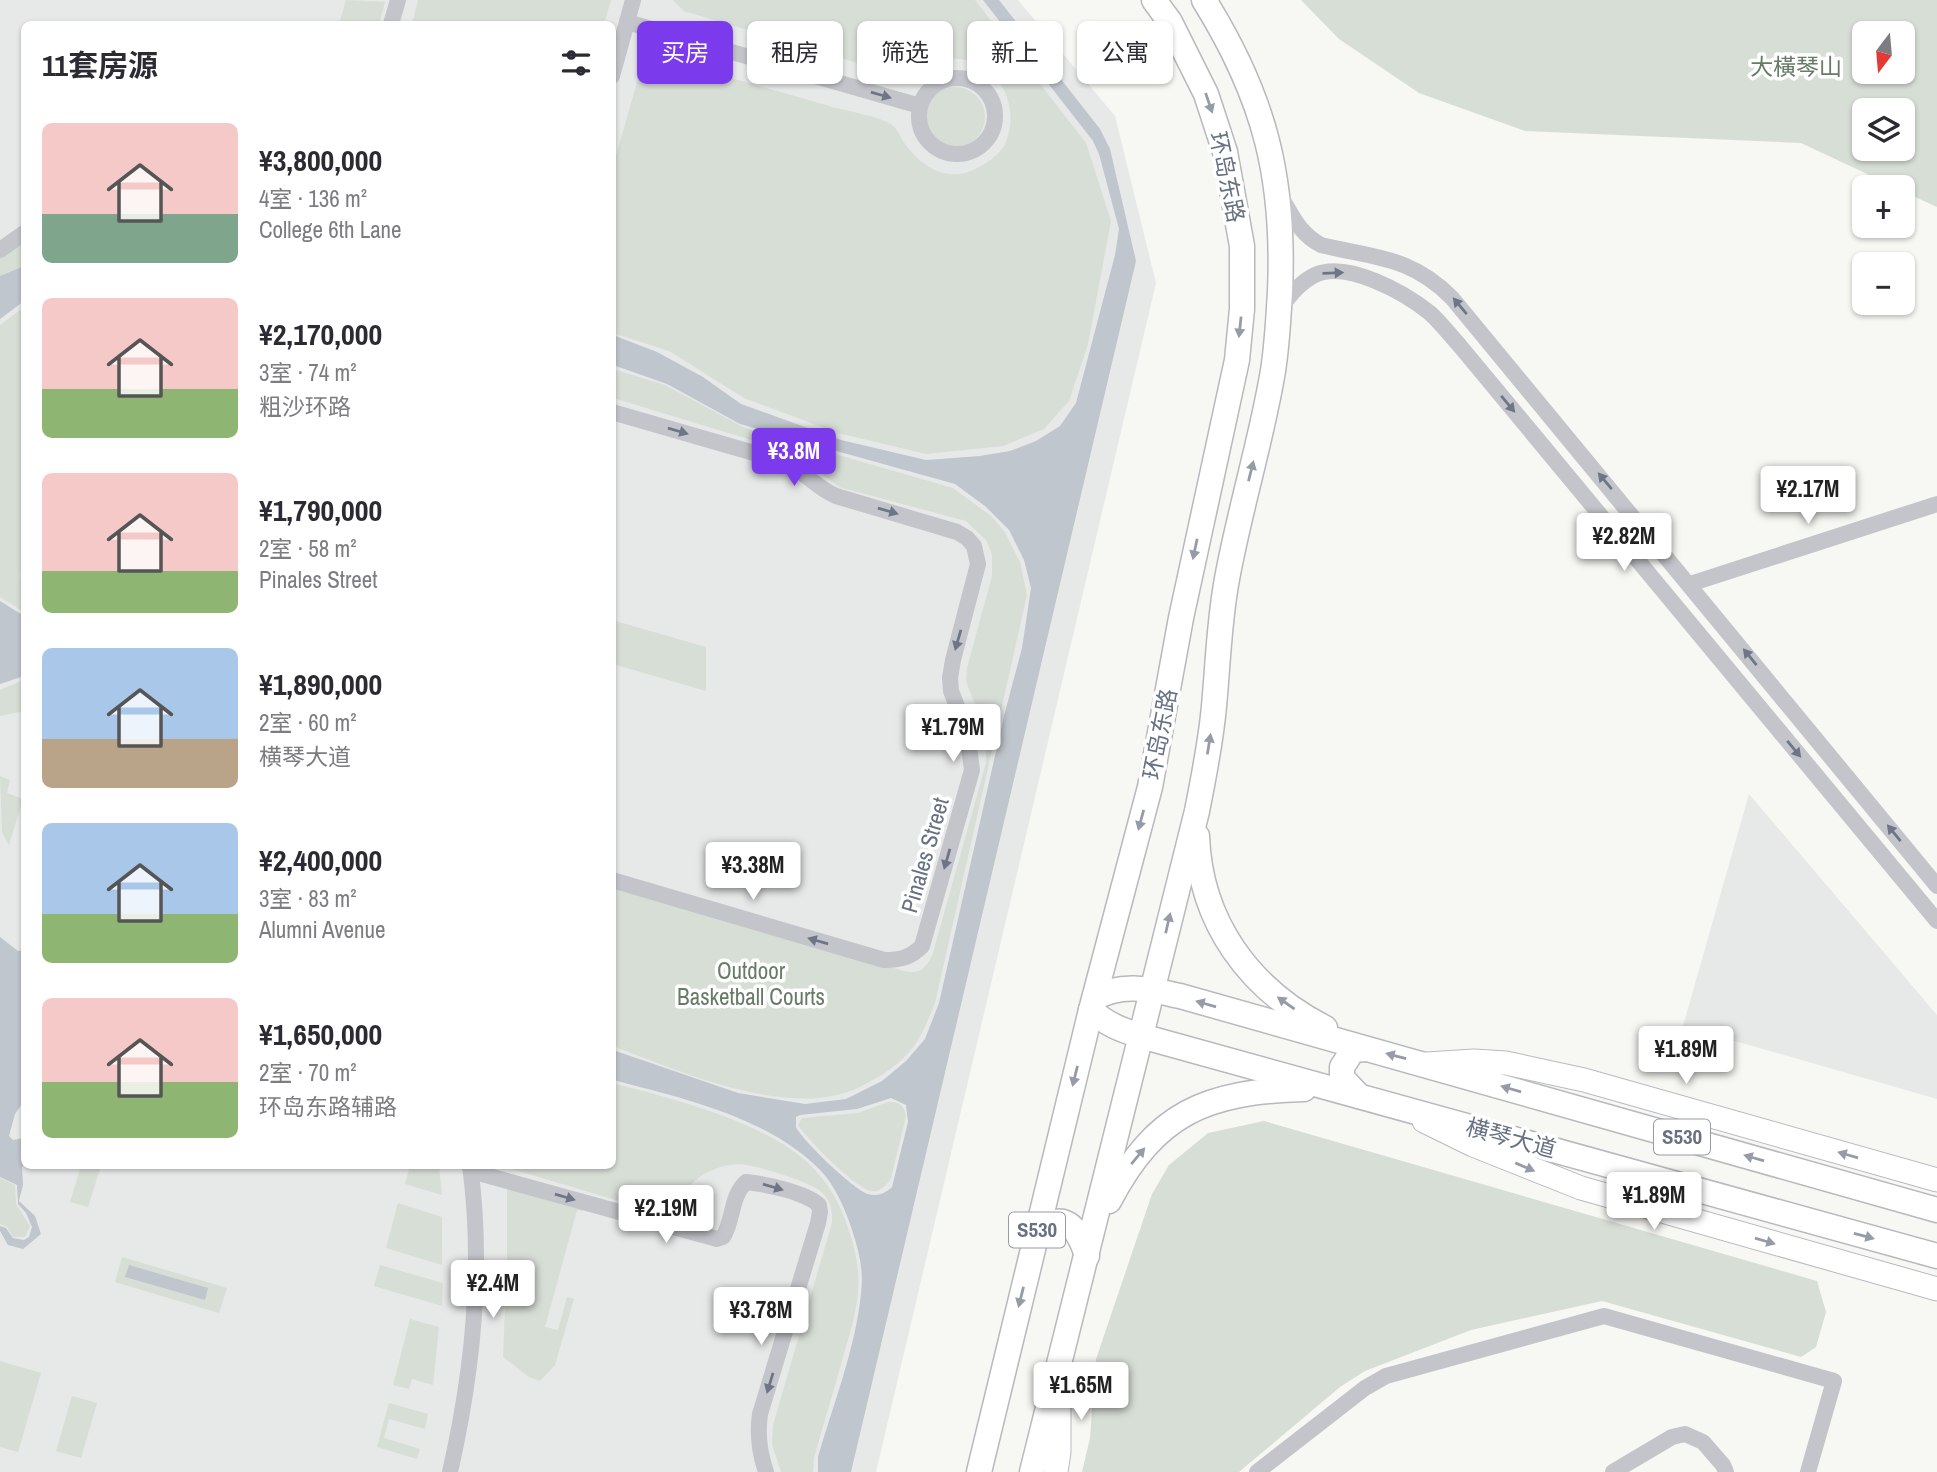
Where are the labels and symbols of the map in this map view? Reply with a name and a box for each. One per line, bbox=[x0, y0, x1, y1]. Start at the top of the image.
north arrow bbox=[1852, 21, 1914, 84]
park label: 大橫琴山 bbox=[1750, 51, 1842, 82]
one-way arrow bbox=[871, 90, 892, 100]
one-way arrow bbox=[1204, 93, 1215, 114]
street label: 环岛东路 bbox=[1203, 129, 1252, 225]
one-way arrow bbox=[1322, 267, 1344, 278]
one-way arrow bbox=[1452, 298, 1467, 316]
one-way arrow bbox=[1235, 316, 1246, 338]
one-way arrow bbox=[1500, 396, 1515, 413]
one-way arrow bbox=[668, 426, 689, 436]
pin: ¥3.8M bbox=[745, 428, 843, 488]
one-way arrow bbox=[1246, 460, 1257, 482]
pin: ¥2.17M bbox=[1751, 466, 1865, 526]
one-way arrow bbox=[1598, 473, 1613, 490]
one-way arrow bbox=[877, 506, 899, 517]
pin: ¥2.82M bbox=[1567, 514, 1681, 573]
one-way arrow bbox=[1190, 538, 1201, 560]
one-way arrow bbox=[953, 630, 963, 651]
one-way arrow bbox=[1743, 648, 1758, 665]
street label: 环岛东路 bbox=[1136, 686, 1184, 782]
pin: ¥1.79M bbox=[896, 704, 1010, 764]
one-way arrow bbox=[1204, 733, 1215, 755]
one-way arrow bbox=[1787, 739, 1802, 757]
street label: Pinales Street bbox=[893, 794, 956, 916]
one-way arrow bbox=[1136, 810, 1146, 831]
one-way arrow bbox=[1886, 824, 1902, 842]
pin: ¥3.38M bbox=[696, 842, 810, 902]
one-way arrow bbox=[942, 849, 952, 870]
one-way arrow bbox=[1162, 912, 1173, 934]
one-way arrow bbox=[808, 935, 829, 945]
park label: Outdoor Basketball Courts bbox=[677, 955, 825, 1012]
one-way arrow bbox=[1277, 996, 1295, 1010]
one-way arrow bbox=[1196, 998, 1217, 1008]
pin: ¥1.89M bbox=[1629, 1026, 1743, 1086]
one-way arrow bbox=[1386, 1051, 1407, 1061]
one-way arrow bbox=[1069, 1065, 1080, 1087]
one-way arrow bbox=[1500, 1083, 1521, 1093]
street label: 横琴大道 bbox=[1463, 1111, 1560, 1164]
road number: S530 bbox=[1654, 1120, 1710, 1154]
one-way arrow bbox=[1130, 1148, 1145, 1165]
one-way arrow bbox=[1837, 1149, 1858, 1159]
one-way arrow bbox=[1743, 1152, 1764, 1162]
one-way arrow bbox=[1514, 1161, 1535, 1172]
pin: ¥1.89M bbox=[1597, 1172, 1711, 1232]
one-way arrow bbox=[763, 1183, 784, 1193]
pin: ¥2.19M bbox=[609, 1186, 723, 1245]
one-way arrow bbox=[555, 1193, 576, 1203]
road number: S530 bbox=[1009, 1212, 1065, 1248]
one-way arrow bbox=[1853, 1231, 1875, 1242]
one-way arrow bbox=[1755, 1236, 1776, 1246]
pin: ¥2.4M bbox=[444, 1260, 542, 1320]
one-way arrow bbox=[1015, 1286, 1026, 1308]
pin: ¥3.78M bbox=[704, 1288, 818, 1347]
pin: ¥1.65M bbox=[1024, 1362, 1138, 1422]
one-way arrow bbox=[764, 1372, 774, 1393]

